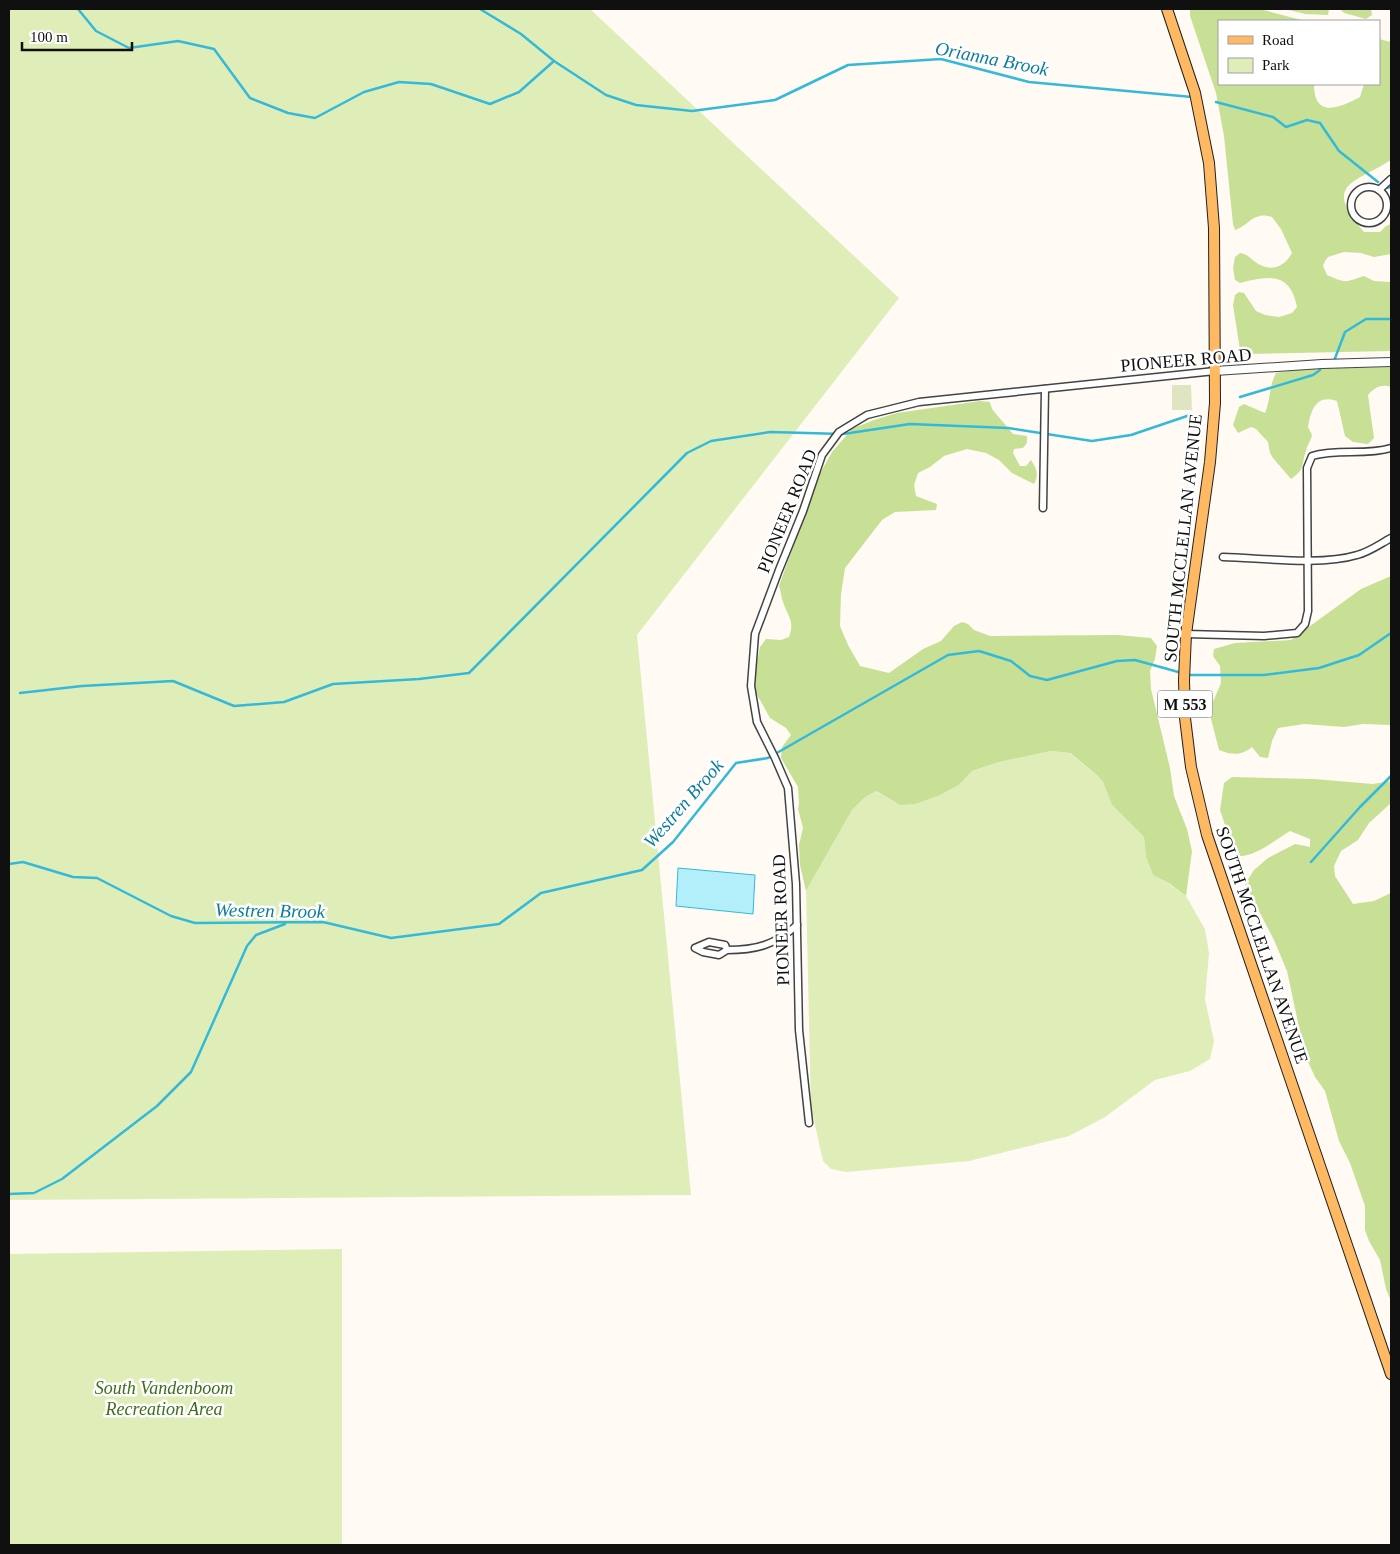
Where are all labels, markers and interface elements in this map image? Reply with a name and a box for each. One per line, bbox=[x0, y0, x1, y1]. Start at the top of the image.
scale bar bbox=[22, 20, 132, 52]
legend bbox=[1218, 20, 1380, 85]
text: 100 m bbox=[30, 29, 68, 45]
text: Road bbox=[1262, 32, 1294, 48]
water label: Orianna Brook bbox=[934, 37, 1051, 80]
text: Park bbox=[1262, 57, 1290, 73]
street label: PIONEER ROAD bbox=[1120, 344, 1252, 376]
street label: SOUTH MCCLELLAN AVENUE bbox=[1160, 413, 1206, 663]
street label: PIONEER ROAD bbox=[753, 446, 821, 576]
road number: M 553 bbox=[1158, 691, 1212, 718]
water label: Westren Brook bbox=[639, 754, 728, 852]
street label: SOUTH MCCLELLAN AVENUE bbox=[1212, 824, 1312, 1066]
street label: PIONEER ROAD bbox=[769, 854, 793, 986]
water label: Westren Brook bbox=[215, 899, 326, 922]
park label: South Vandenboom Recreation Area bbox=[95, 1378, 233, 1419]

